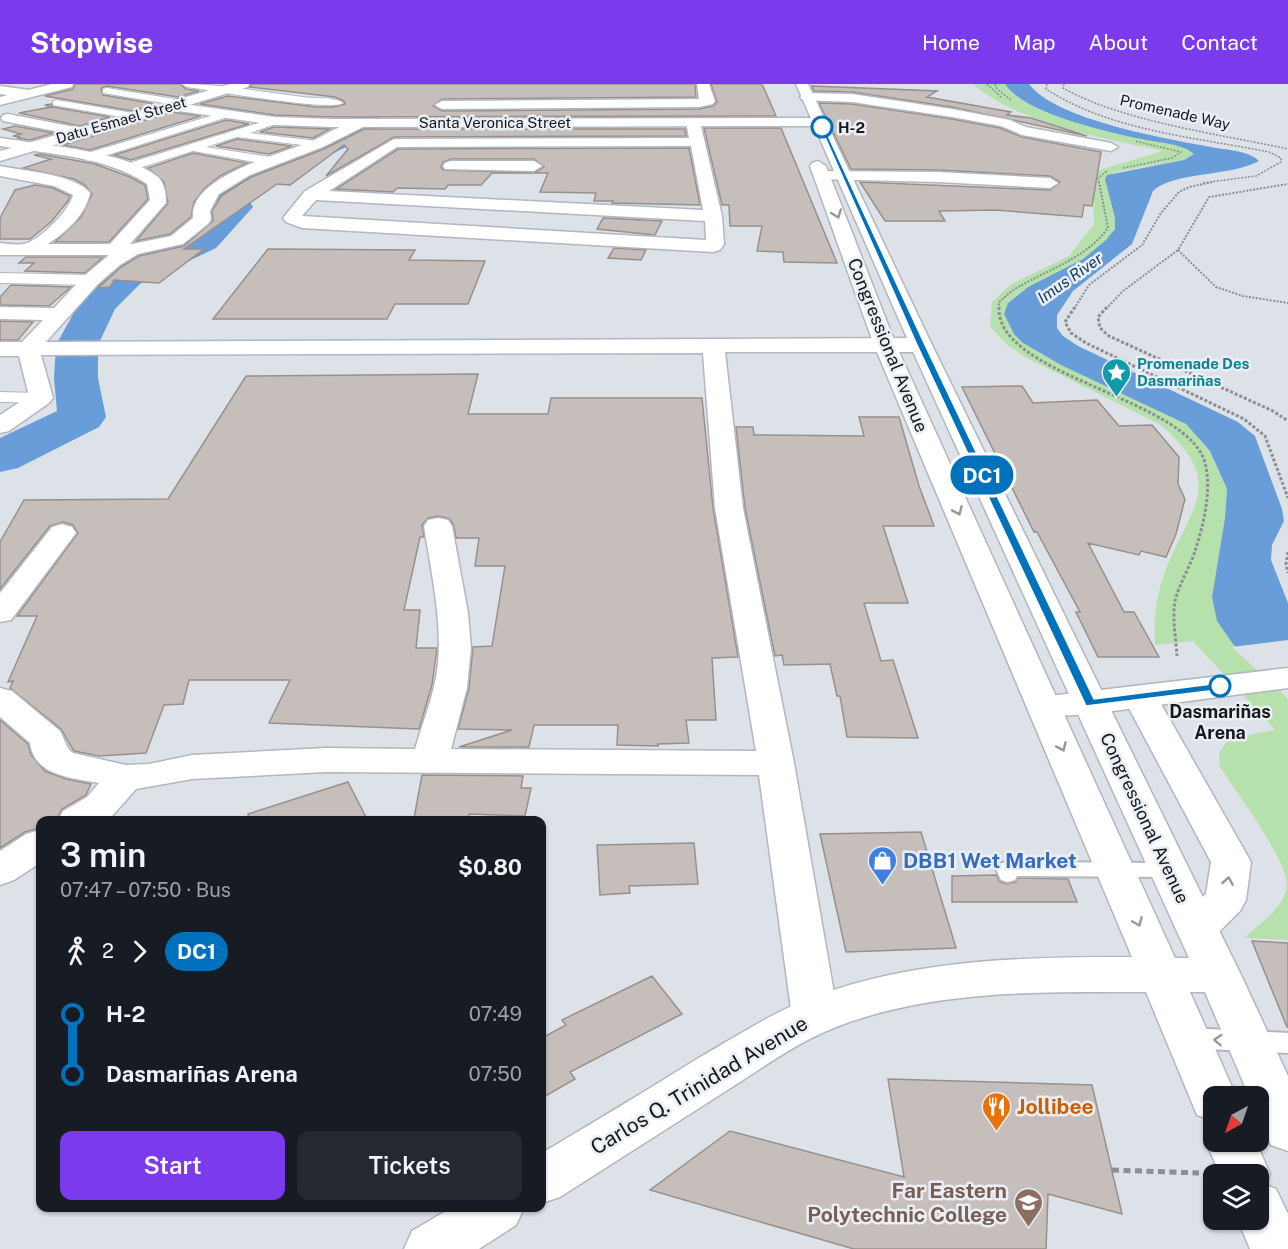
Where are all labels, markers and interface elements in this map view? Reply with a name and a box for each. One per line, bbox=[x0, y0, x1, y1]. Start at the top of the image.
text: Stopwise bbox=[30, 26, 153, 59]
text: Home bbox=[922, 30, 980, 55]
text: Map bbox=[1013, 30, 1056, 55]
text: About bbox=[1089, 30, 1148, 55]
text: Contact bbox=[1181, 30, 1258, 55]
street label: Promenade Way bbox=[1118, 91, 1232, 133]
street label: Datu Esmael Street bbox=[54, 93, 188, 147]
street label: Santa Veronica Street bbox=[419, 114, 571, 131]
marker: H-2 bbox=[811, 116, 833, 138]
place label: H-2 bbox=[838, 119, 865, 136]
one-way arrow bbox=[829, 209, 842, 219]
water label: Imus River bbox=[1034, 248, 1107, 307]
street label: Congressional Avenue bbox=[843, 255, 933, 435]
place label: Promenade Des Dasmariñas bbox=[1137, 355, 1250, 389]
place icon: Promenade Des Dasmariñas bbox=[1100, 356, 1132, 398]
line badge: DC1 bbox=[948, 456, 1016, 494]
text: DC1 bbox=[962, 463, 1002, 488]
one-way arrow bbox=[951, 505, 963, 516]
marker: Dasmariñas Arena bbox=[1209, 675, 1231, 697]
place label: Dasmariñas Arena bbox=[1169, 701, 1271, 743]
street label: Congressional Avenue bbox=[1096, 729, 1194, 907]
one-way arrow bbox=[1055, 741, 1067, 752]
text: 3 min bbox=[60, 836, 146, 874]
shop icon: DBB1 Wet Market bbox=[866, 844, 898, 886]
place label: DBB1 Wet Market bbox=[903, 848, 1077, 873]
text: $0.80 bbox=[458, 854, 522, 880]
one-way arrow bbox=[1222, 877, 1234, 886]
text: 07:47 – 07:50 · Bus bbox=[60, 878, 231, 902]
one-way arrow bbox=[1131, 915, 1143, 926]
icon: walk bbox=[60, 935, 93, 968]
icon: forward bbox=[123, 935, 156, 968]
text: 2 bbox=[102, 939, 114, 963]
text: DC1 bbox=[177, 939, 216, 964]
text: H-2 bbox=[106, 1001, 146, 1027]
text: 07:49 bbox=[469, 1002, 522, 1026]
street label: Carlos Q. Trinidad Avenue bbox=[586, 1010, 812, 1160]
one-way arrow bbox=[1213, 1033, 1222, 1046]
text: Dasmariñas Arena bbox=[106, 1061, 298, 1087]
text: 07:50 bbox=[469, 1062, 522, 1086]
north arrow bbox=[1203, 1086, 1269, 1152]
map controls bbox=[1203, 1086, 1269, 1230]
restaurant icon: Jollibee bbox=[980, 1090, 1012, 1132]
place label: Jollibee bbox=[1017, 1094, 1094, 1119]
button: Start bbox=[60, 1131, 285, 1200]
button: Tickets bbox=[297, 1131, 522, 1200]
button: layers bbox=[1203, 1164, 1269, 1230]
place label: Far Eastern Polytechnic College bbox=[807, 1178, 1007, 1227]
school or university icon: Far Eastern Polytechnic College bbox=[1012, 1186, 1044, 1228]

